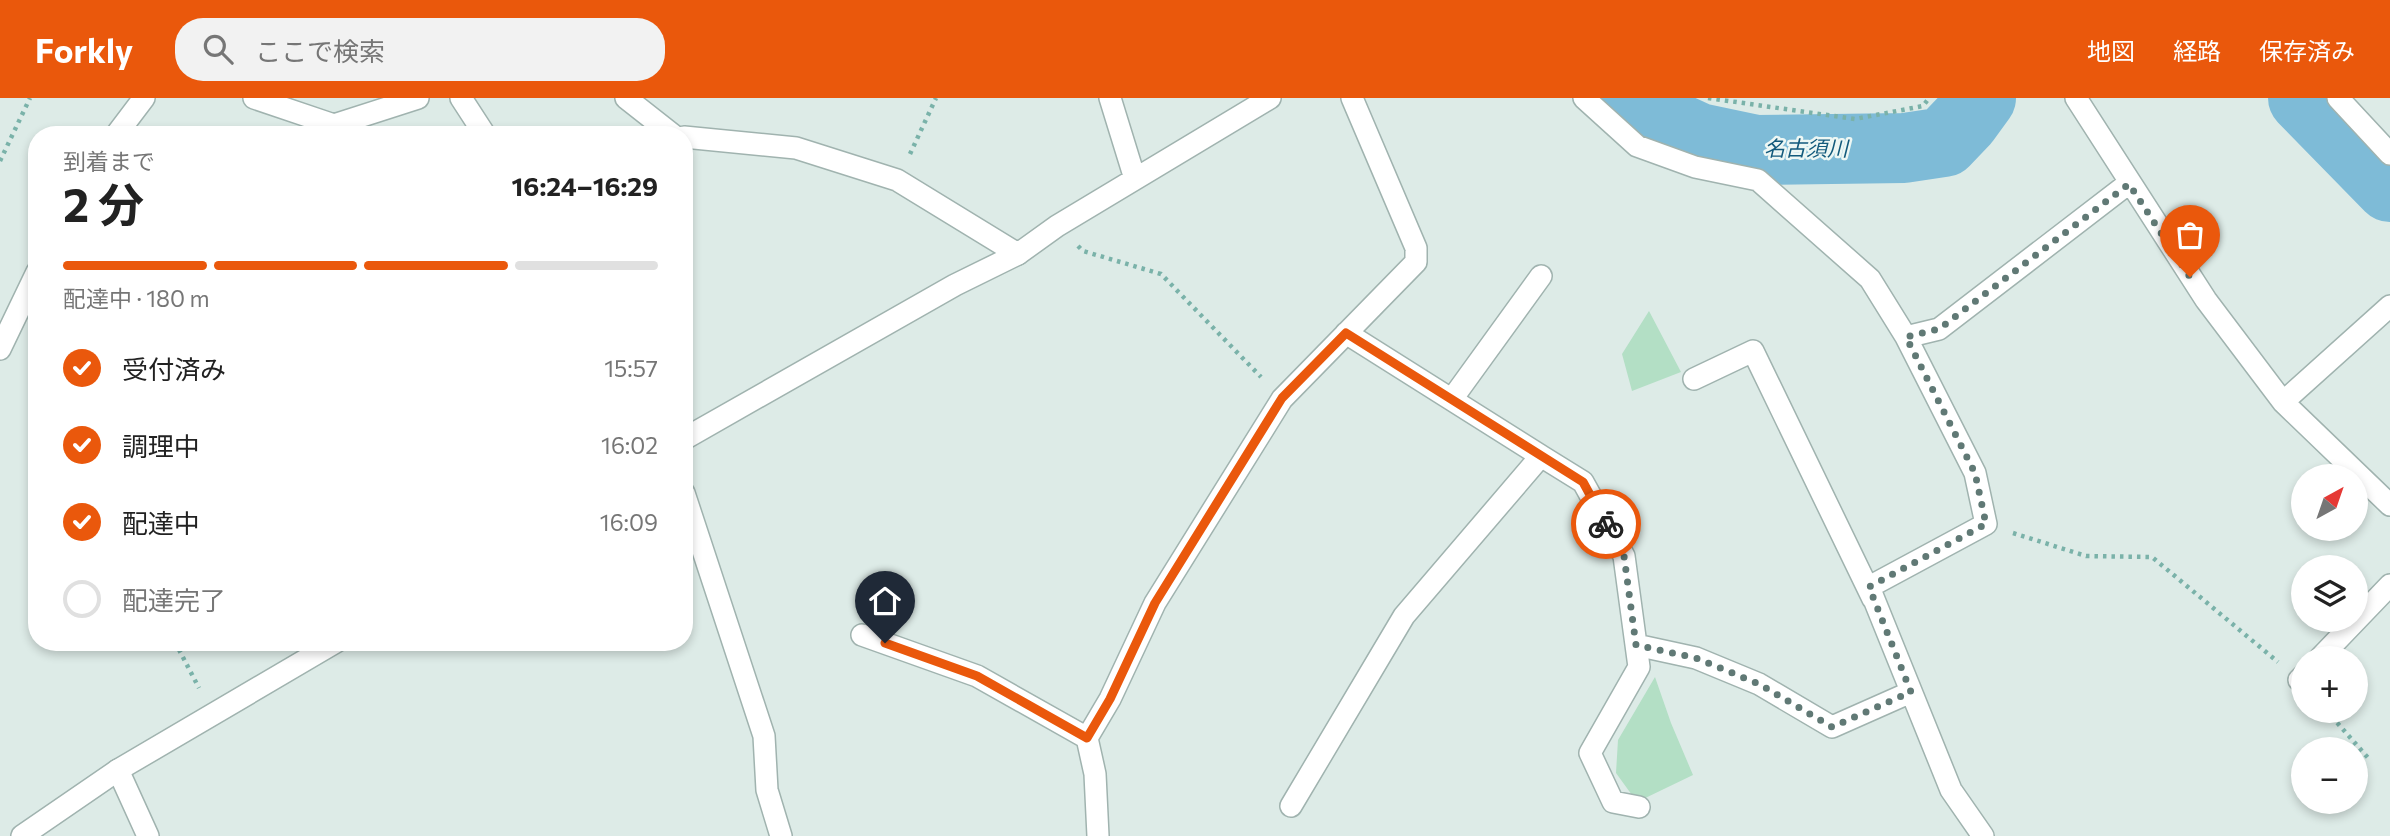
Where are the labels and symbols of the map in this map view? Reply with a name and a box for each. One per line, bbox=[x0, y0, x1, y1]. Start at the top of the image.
water label: 名古須川 bbox=[1764, 135, 1850, 160]
pin bbox=[2160, 205, 2220, 277]
north arrow bbox=[2291, 464, 2368, 541]
courier bbox=[1571, 489, 1641, 559]
pin bbox=[855, 571, 915, 643]

